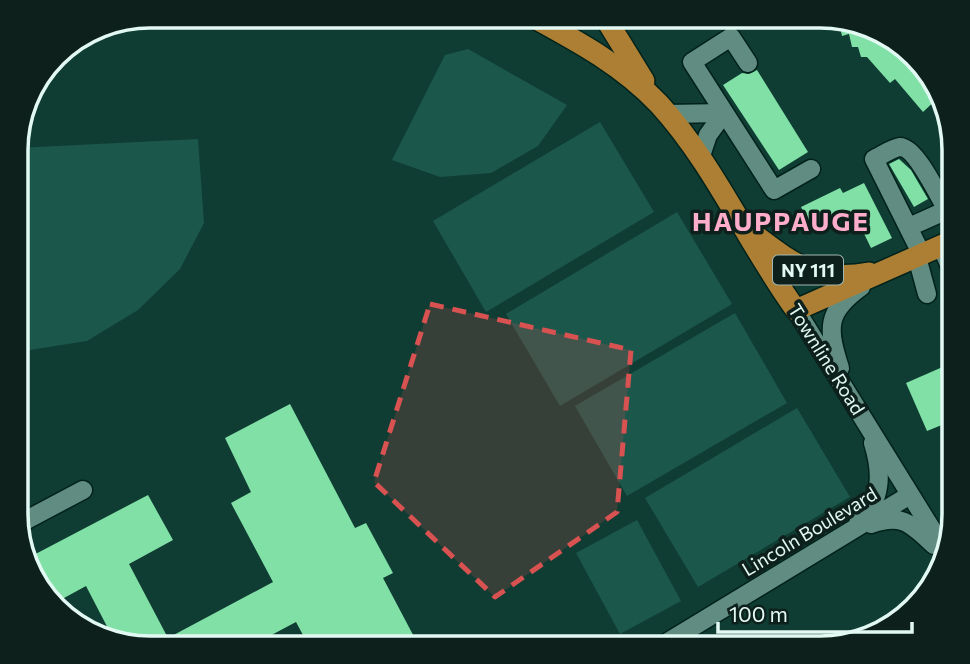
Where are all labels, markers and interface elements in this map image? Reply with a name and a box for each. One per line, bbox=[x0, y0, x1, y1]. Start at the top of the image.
district label: HAUPPAUGE bbox=[692, 205, 870, 236]
road number: NY 111 bbox=[773, 256, 843, 284]
street label: Townline Road bbox=[784, 299, 870, 419]
street label: Lincoln Boulevard bbox=[737, 482, 881, 580]
scale bar bbox=[718, 590, 912, 634]
text: 100 m bbox=[729, 601, 788, 626]

